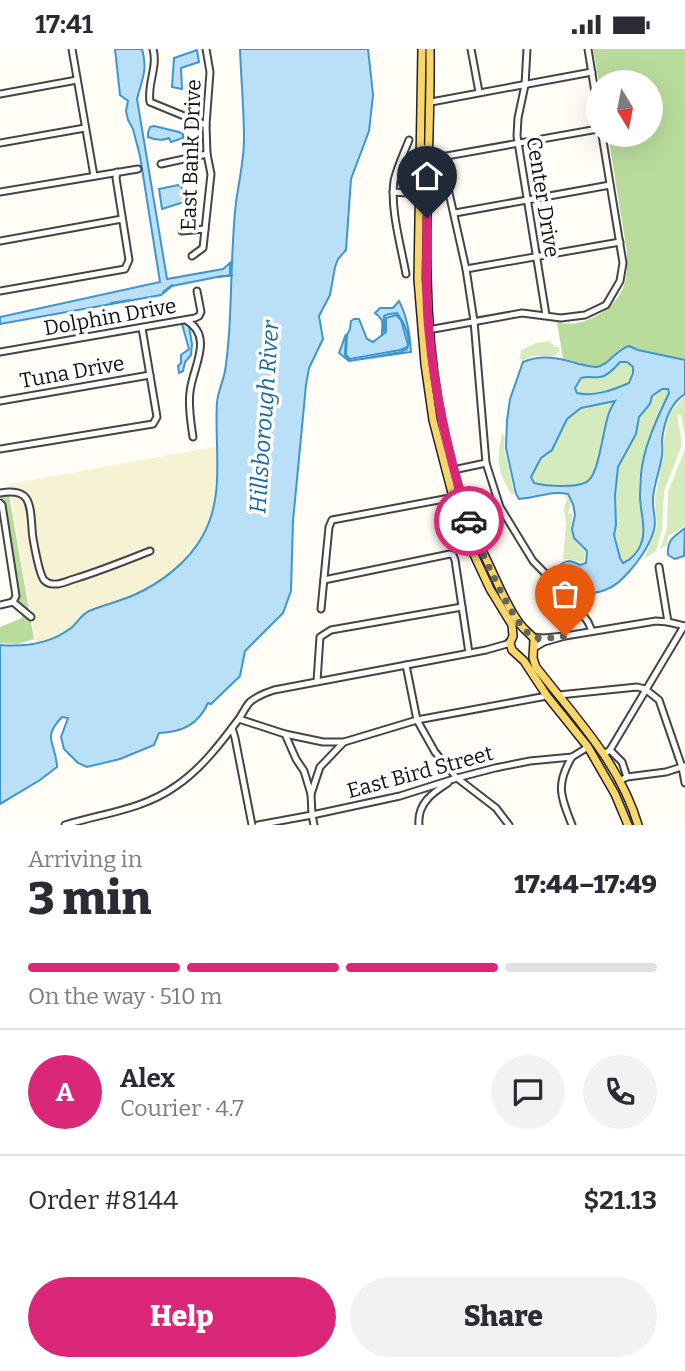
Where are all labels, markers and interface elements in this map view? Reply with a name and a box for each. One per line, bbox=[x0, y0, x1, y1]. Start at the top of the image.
text: 17:41 bbox=[35, 9, 93, 40]
north arrow bbox=[586, 70, 663, 147]
map controls bbox=[586, 70, 663, 147]
street label: East Bank Drive bbox=[175, 79, 207, 231]
street label: Center Drive bbox=[521, 135, 565, 259]
pin bbox=[397, 146, 457, 218]
icon: home bbox=[408, 157, 446, 195]
street label: Dolphin Drive bbox=[42, 293, 178, 341]
water label: Hillsborough River bbox=[243, 318, 285, 514]
street label: Tuna Drive bbox=[18, 350, 126, 394]
courier bbox=[434, 486, 504, 556]
icon: car bbox=[450, 502, 488, 540]
pin bbox=[535, 564, 595, 636]
icon: bag bbox=[546, 575, 584, 613]
street label: East Bird Street bbox=[344, 740, 496, 804]
text: Arriving in bbox=[28, 845, 142, 873]
text: 17:44–17:49 bbox=[514, 869, 657, 900]
text: 3 min bbox=[28, 871, 151, 926]
text: On the way · 510 m bbox=[28, 982, 222, 1010]
button: chat bbox=[491, 1055, 565, 1129]
button: phone bbox=[583, 1055, 657, 1129]
text: Alex bbox=[120, 1063, 175, 1094]
text: A bbox=[56, 1077, 74, 1108]
text: Courier · 4.7 bbox=[120, 1094, 244, 1122]
text: Order #8144 bbox=[28, 1185, 178, 1216]
text: $21.13 bbox=[583, 1185, 657, 1216]
button: Help bbox=[28, 1277, 336, 1357]
button: Share bbox=[350, 1277, 657, 1357]

